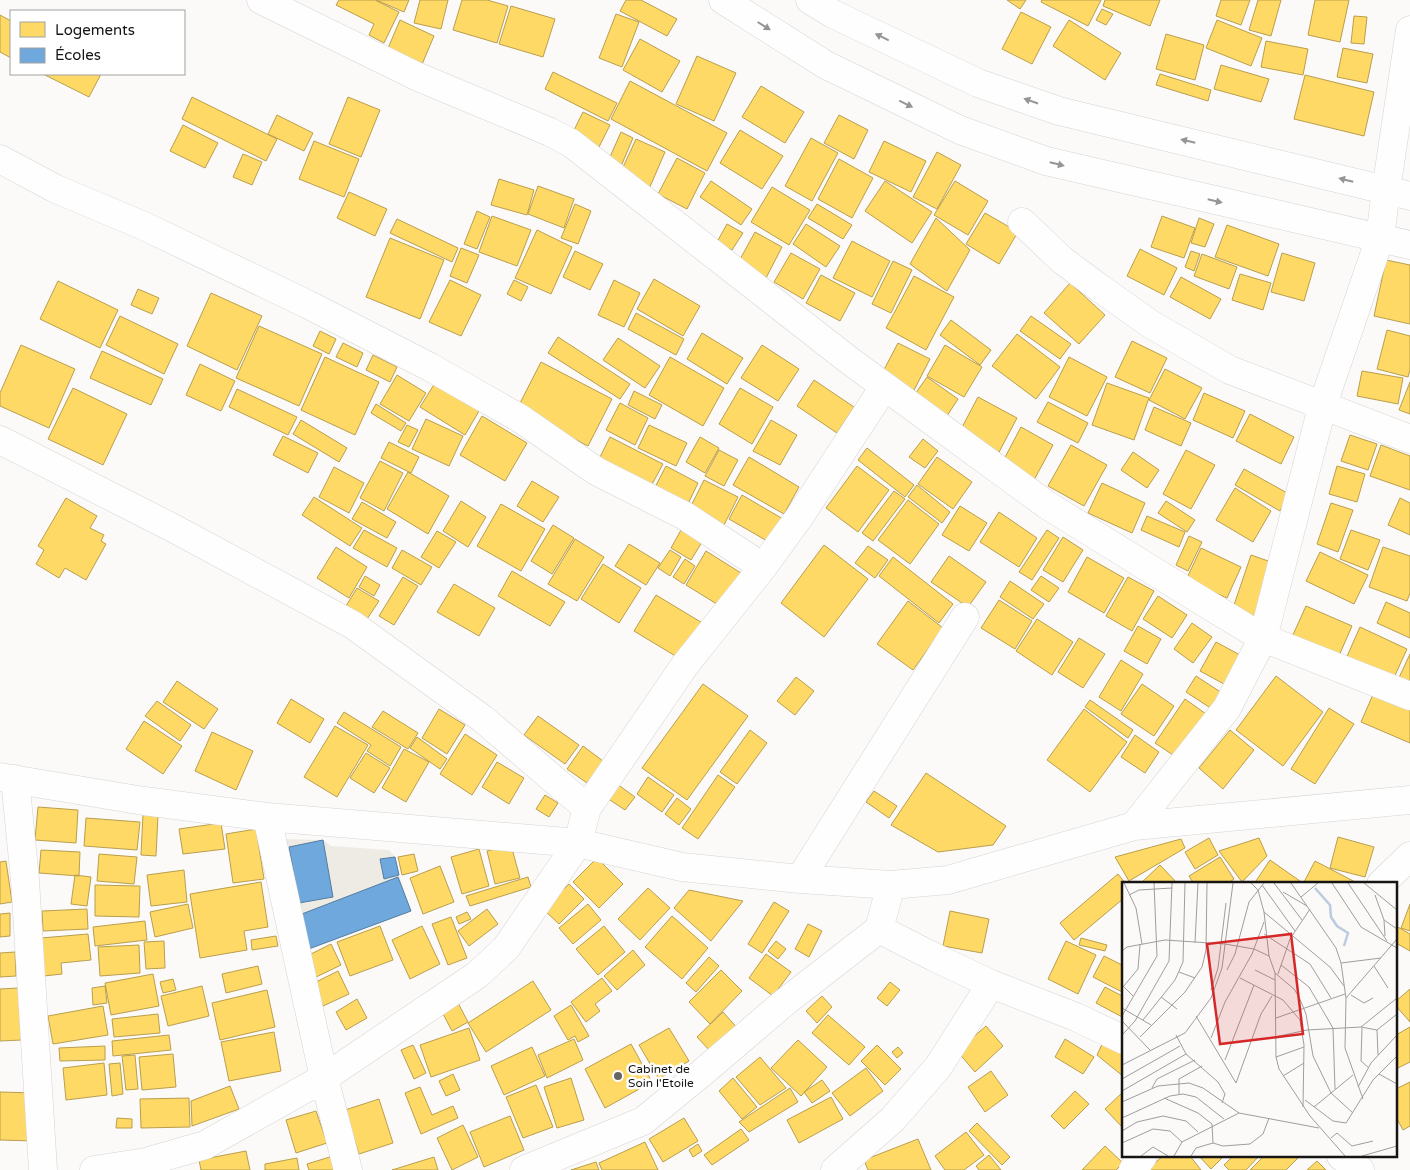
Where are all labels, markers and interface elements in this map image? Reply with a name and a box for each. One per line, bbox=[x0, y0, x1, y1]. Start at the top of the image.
legend bbox=[10, 10, 185, 75]
text: Logements bbox=[55, 21, 135, 39]
one-way arrow bbox=[757, 22, 770, 31]
one-way arrow bbox=[874, 33, 889, 41]
text: Écoles bbox=[55, 46, 101, 64]
one-way arrow bbox=[1023, 97, 1038, 104]
one-way arrow bbox=[899, 100, 913, 108]
one-way arrow bbox=[1180, 137, 1195, 145]
one-way arrow bbox=[1049, 160, 1064, 168]
one-way arrow bbox=[1338, 176, 1353, 184]
one-way arrow bbox=[1208, 197, 1223, 205]
inset map bbox=[1122, 882, 1398, 1158]
place label: Cabinet de Soin l'Etoile bbox=[628, 1062, 694, 1090]
marker: Cabinet de Soin l'Etoile bbox=[612, 1070, 624, 1082]

